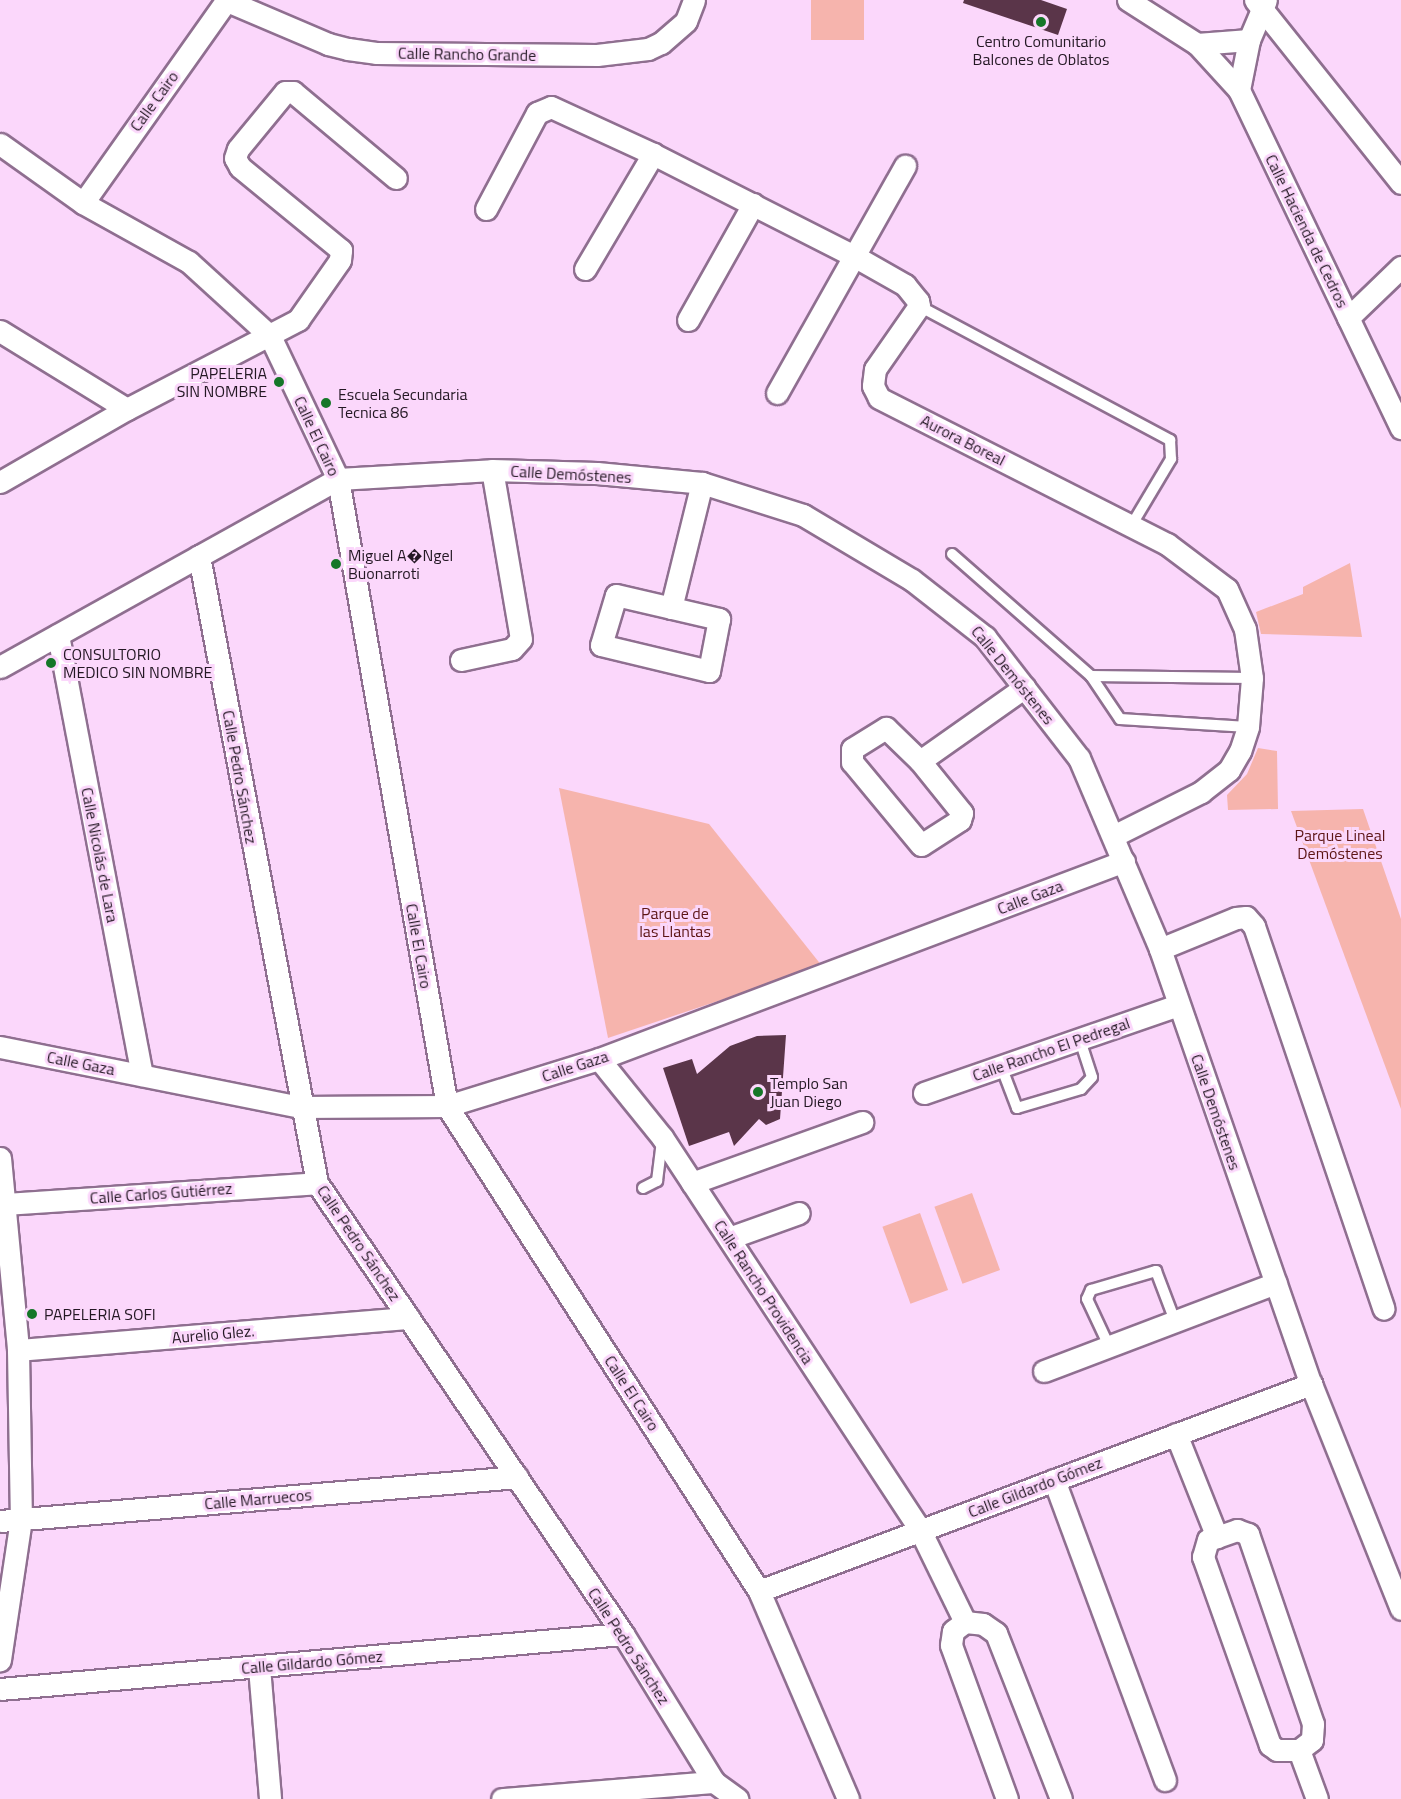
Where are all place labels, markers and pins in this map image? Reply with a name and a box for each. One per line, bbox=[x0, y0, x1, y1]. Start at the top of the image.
marker: Centro Comunitario Balcones de Oblatos bbox=[1034, 15, 1048, 29]
place label: Centro Comunitario Balcones de Oblatos bbox=[973, 31, 1109, 69]
place label: PAPELERIA SIN NOMBRE bbox=[177, 363, 267, 401]
marker: PAPELERIA SIN NOMBRE bbox=[272, 375, 286, 389]
place label: Escuela Secundaria Tecnica 86 bbox=[338, 384, 467, 422]
marker: Escuela Secundaria Tecnica 86 bbox=[319, 396, 333, 410]
place label: Miguel A�Ngel Buonarroti bbox=[348, 545, 453, 583]
marker: Miguel A�Ngel Buonarroti bbox=[329, 557, 343, 571]
place label: CONSULTORIO MEDICO SIN NOMBRE bbox=[63, 644, 212, 682]
marker: CONSULTORIO MEDICO SIN NOMBRE bbox=[44, 656, 58, 670]
place label: Templo San Juan Diego bbox=[770, 1073, 848, 1111]
marker: Templo San Juan Diego bbox=[751, 1085, 765, 1099]
place label: PAPELERIA SOFI bbox=[44, 1304, 156, 1324]
marker: PAPELERIA SOFI bbox=[25, 1307, 39, 1321]

